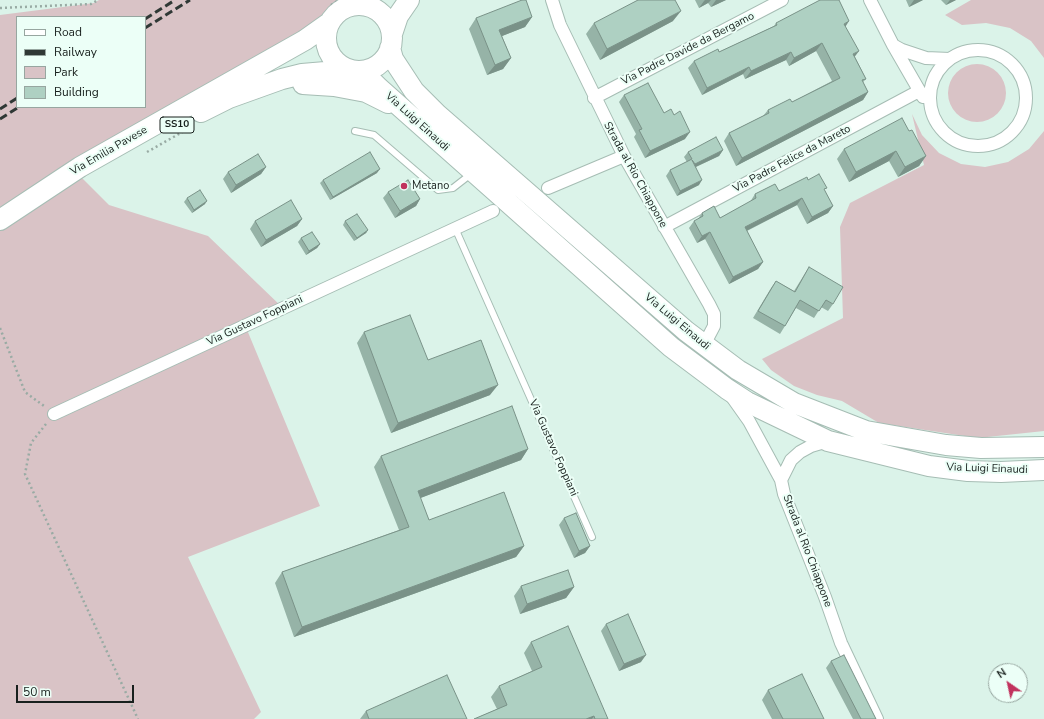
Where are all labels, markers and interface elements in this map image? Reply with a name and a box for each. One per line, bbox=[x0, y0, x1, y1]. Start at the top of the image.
street label: Via Padre Davide da Bergamo bbox=[619, 10, 757, 88]
legend bbox=[16, 16, 146, 108]
text: Road bbox=[54, 24, 82, 40]
text: Railway bbox=[54, 44, 97, 60]
text: Park bbox=[54, 64, 78, 80]
text: Building bbox=[54, 84, 99, 100]
street label: Via Luigi Einaudi bbox=[382, 90, 452, 154]
road number: SS10 bbox=[160, 117, 194, 133]
street label: Strada al Rio Chiappone bbox=[600, 120, 670, 230]
street label: Via Padre Felice da Mareto bbox=[731, 122, 853, 196]
street label: Via Emilia Pavese bbox=[68, 124, 150, 178]
place label: Metano bbox=[412, 179, 449, 193]
marker: Metano bbox=[399, 181, 409, 191]
street label: Via Luigi Einaudi bbox=[642, 291, 712, 353]
street label: Via Gustavo Foppiani bbox=[205, 293, 305, 349]
street label: Via Gustavo Foppiani bbox=[526, 398, 580, 498]
street label: Via Luigi Einaudi bbox=[946, 461, 1028, 477]
street label: Strada al Rio Chiappone bbox=[779, 493, 835, 609]
north arrow bbox=[988, 663, 1028, 703]
text: N bbox=[994, 665, 1009, 682]
scale bar bbox=[18, 677, 136, 703]
text: 50 m bbox=[23, 684, 51, 700]

